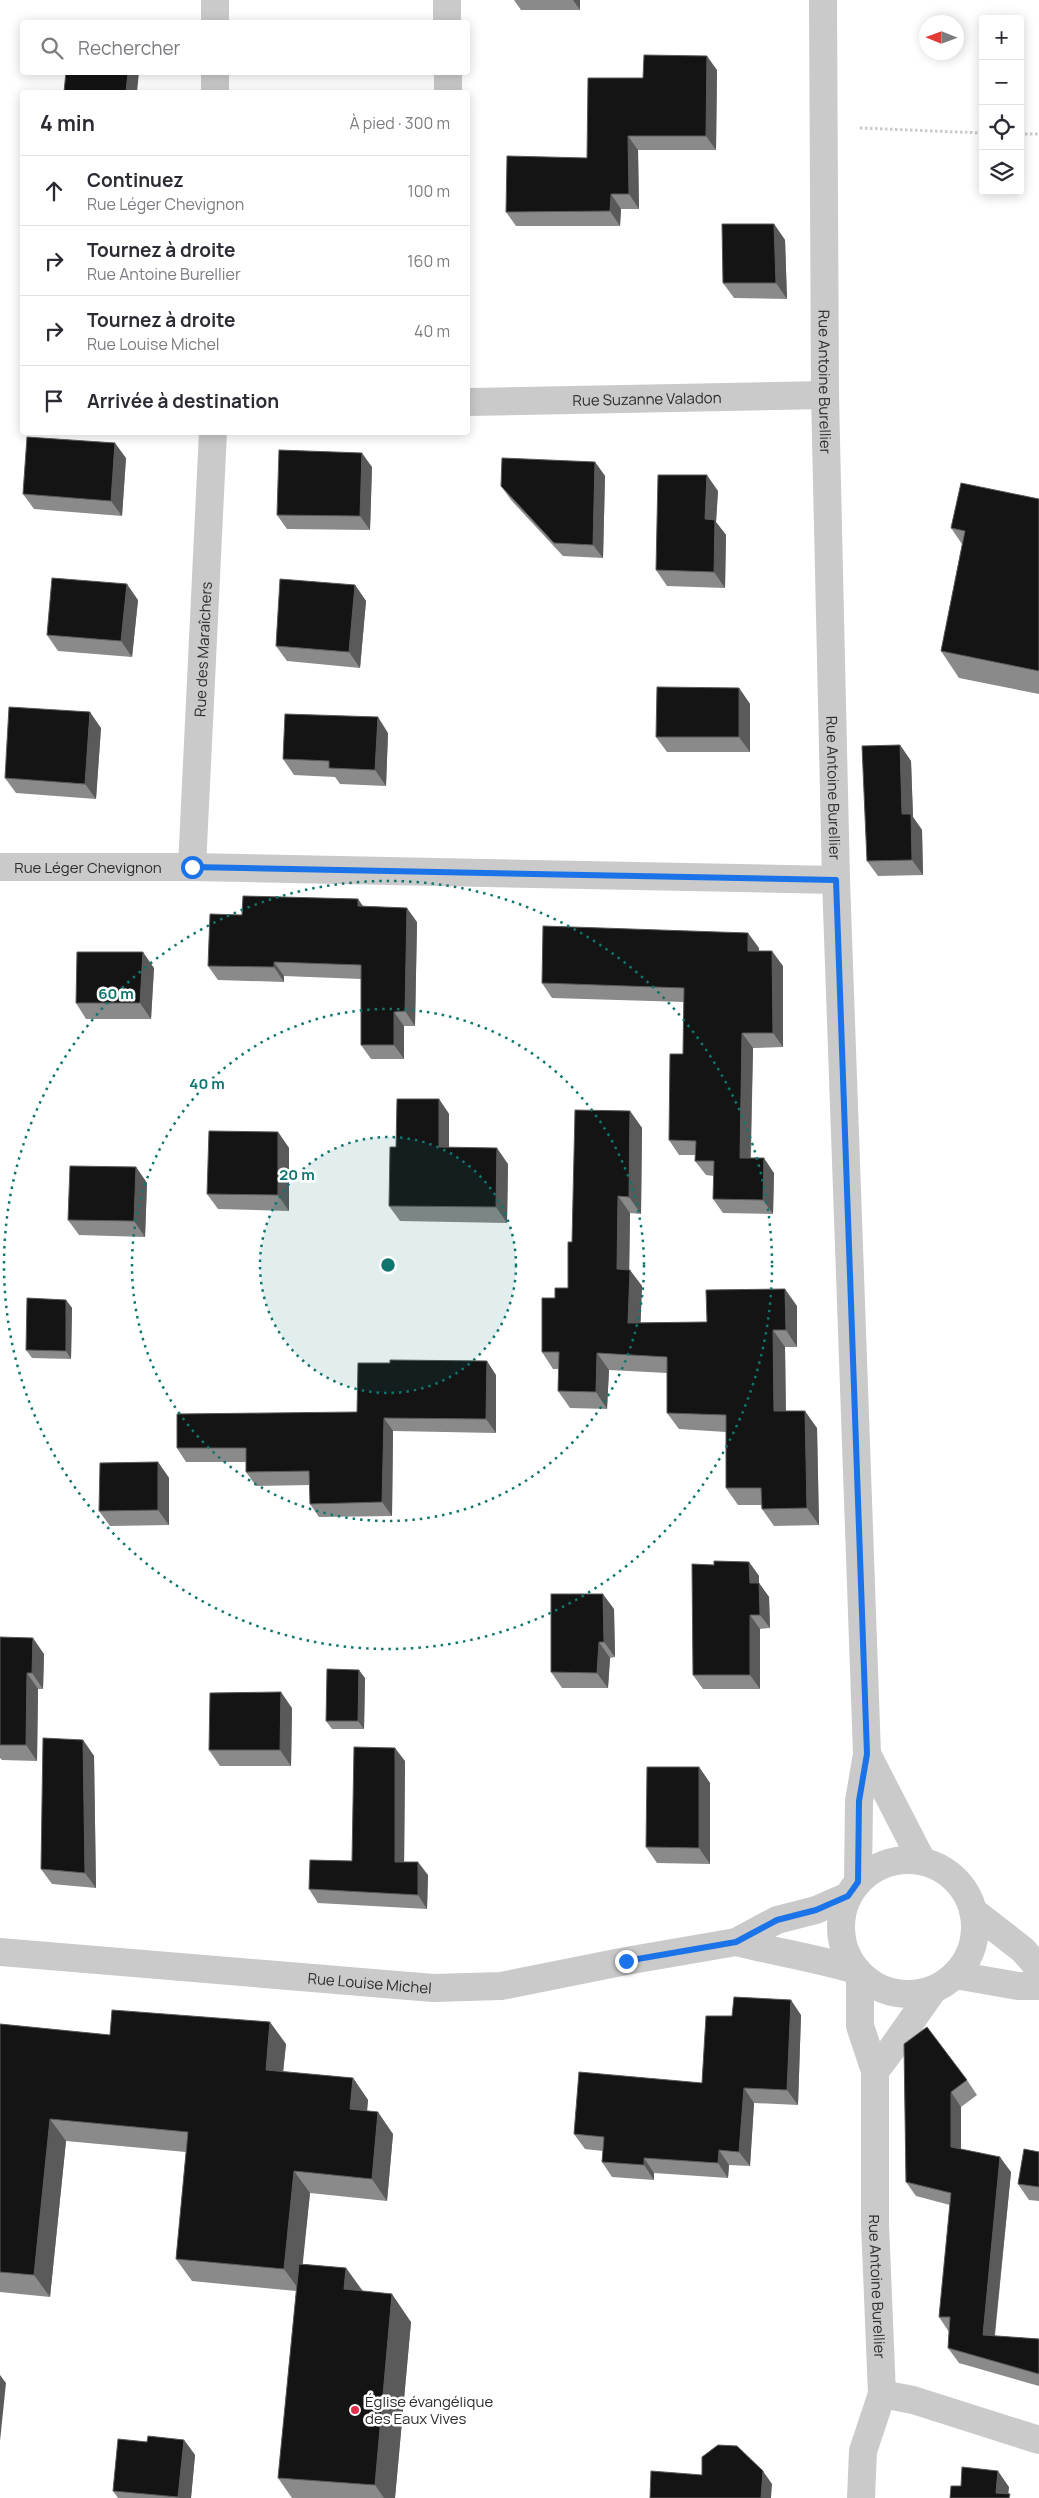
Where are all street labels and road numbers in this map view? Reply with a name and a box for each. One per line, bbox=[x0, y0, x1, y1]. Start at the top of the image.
street label: Rue Antoine Burellier bbox=[814, 310, 837, 455]
street label: Rue Suzanne Valadon bbox=[572, 387, 722, 410]
street label: Rue des Maraîchers bbox=[189, 581, 216, 718]
street label: Rue Antoine Burellier bbox=[822, 716, 846, 861]
street label: Rue Léger Chevignon bbox=[14, 857, 162, 878]
street label: Rue Louise Michel bbox=[307, 1967, 433, 1998]
street label: Rue Antoine Burellier bbox=[865, 2214, 891, 2360]

